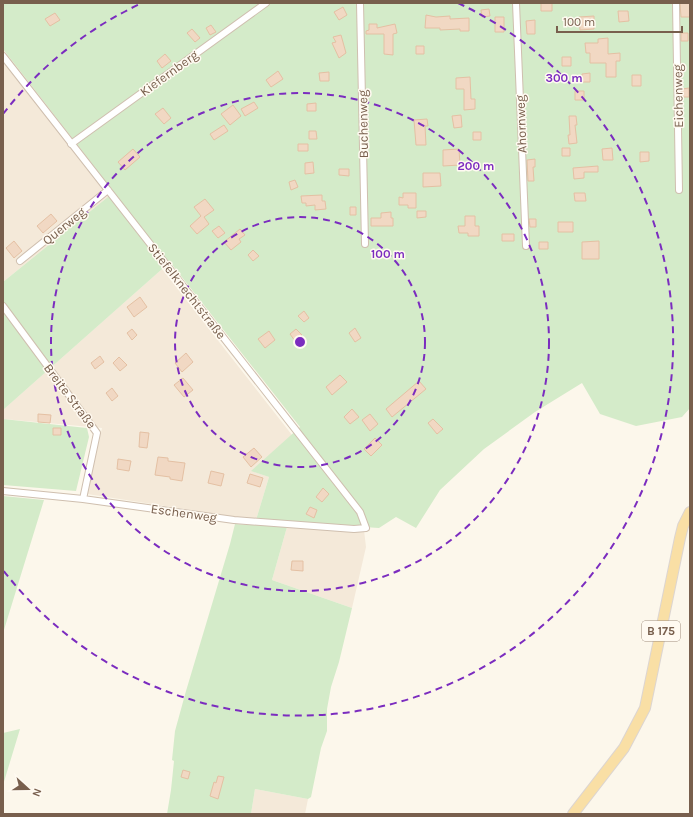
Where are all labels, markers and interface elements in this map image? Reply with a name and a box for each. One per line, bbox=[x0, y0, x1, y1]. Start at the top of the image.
scale bar bbox=[557, 8, 682, 34]
text: 100 m bbox=[563, 15, 595, 29]
street label: Kiefernberg bbox=[137, 46, 202, 99]
street label: Eichenweg bbox=[670, 63, 686, 128]
text: 300 m bbox=[545, 71, 583, 85]
street label: Buchenweg bbox=[355, 89, 371, 158]
street label: Ahornweg bbox=[512, 94, 530, 153]
text: 200 m bbox=[458, 159, 494, 173]
street label: Querweg bbox=[39, 204, 89, 248]
street label: Stiefelknechtstraße bbox=[145, 240, 229, 342]
text: 100 m bbox=[371, 247, 405, 261]
centre of rings bbox=[293, 335, 307, 349]
street label: Breite Straße bbox=[41, 361, 99, 432]
street label: Eschenweg bbox=[150, 501, 219, 525]
road number: B 175 bbox=[642, 621, 680, 641]
north arrow bbox=[8, 769, 48, 809]
text: N bbox=[29, 786, 44, 798]

